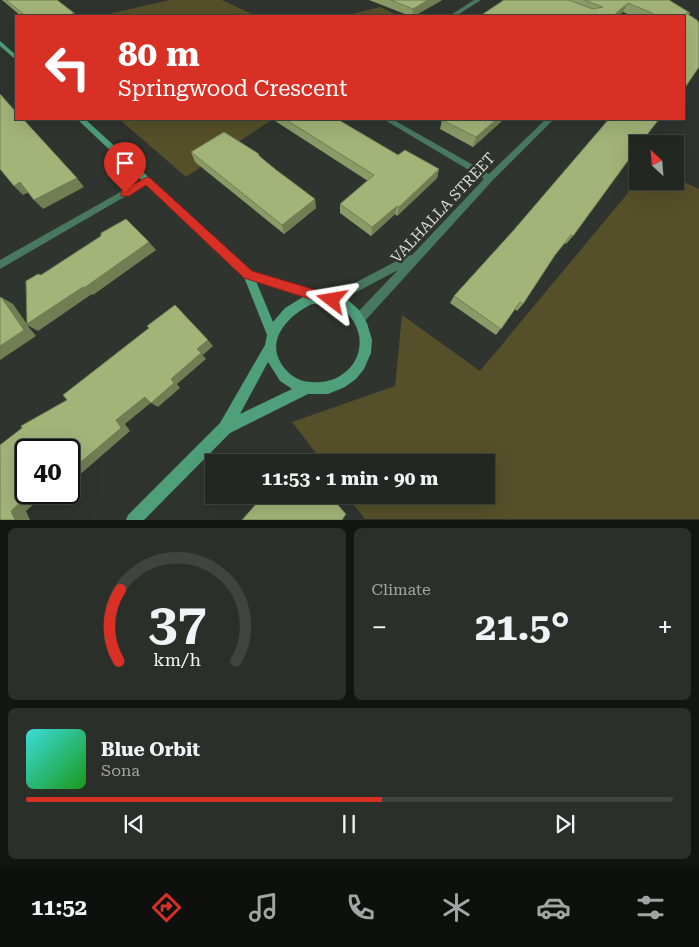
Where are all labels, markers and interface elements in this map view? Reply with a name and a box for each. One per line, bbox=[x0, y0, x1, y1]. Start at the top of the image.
text: 80 m bbox=[118, 34, 200, 75]
icon: left bbox=[35, 35, 100, 100]
text: Springwood Crescent bbox=[118, 76, 347, 101]
north arrow bbox=[629, 135, 684, 190]
map controls bbox=[629, 135, 684, 190]
pin bbox=[104, 142, 146, 193]
icon: arrive bbox=[111, 149, 139, 177]
street label: VALHALLA STREET bbox=[387, 149, 499, 267]
position arrow bbox=[305, 273, 357, 325]
speed limit sign: 40 bbox=[15, 439, 80, 504]
text: 11:53 · 1 min · 90 m bbox=[262, 467, 438, 490]
text: Climate bbox=[372, 580, 431, 599]
text: 37 bbox=[148, 592, 206, 653]
text: 21.5° bbox=[475, 605, 570, 649]
text: − bbox=[372, 611, 387, 644]
text: + bbox=[657, 611, 673, 644]
text: km/h bbox=[153, 649, 201, 670]
text: Blue Orbit bbox=[101, 738, 200, 761]
text: Sona bbox=[101, 761, 140, 780]
icon: previous bbox=[120, 810, 148, 838]
icon: pause bbox=[335, 810, 363, 838]
icon: next bbox=[551, 810, 579, 838]
icon: directions bbox=[149, 890, 184, 925]
icon: music bbox=[246, 890, 281, 925]
icon: phone bbox=[343, 890, 378, 925]
icon: climate bbox=[439, 890, 474, 925]
icon: car bbox=[536, 890, 571, 925]
icon: filters bbox=[633, 890, 668, 925]
text: 11:52 bbox=[31, 895, 87, 920]

